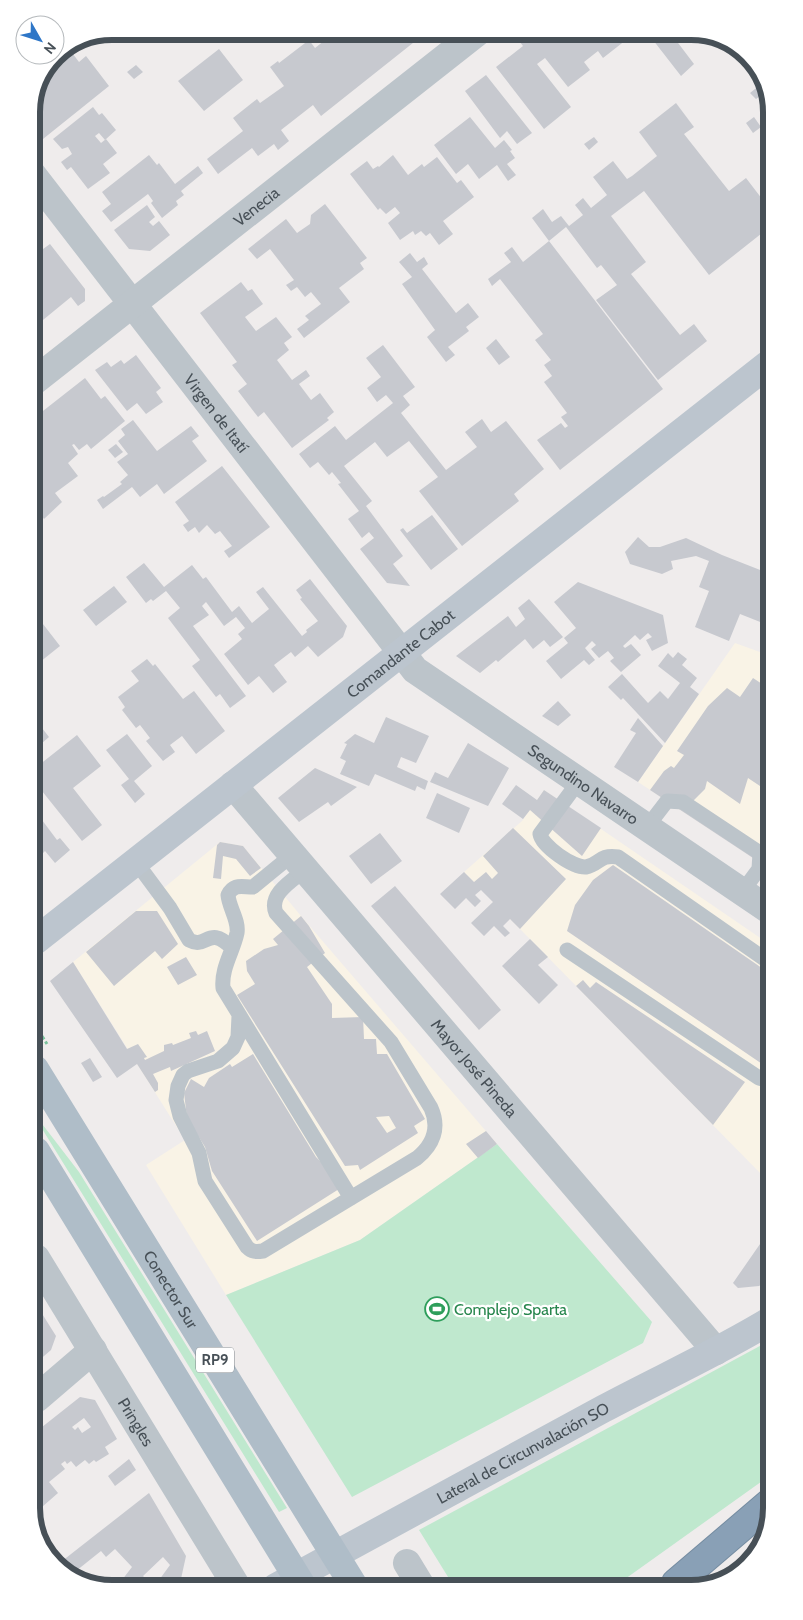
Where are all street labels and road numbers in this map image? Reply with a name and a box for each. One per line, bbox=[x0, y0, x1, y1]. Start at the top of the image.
street label: Venecia bbox=[230, 183, 283, 230]
street label: Virgen de Itatí bbox=[180, 370, 253, 457]
street label: Comandante Cabot bbox=[343, 605, 459, 702]
street label: Segundino Navarro bbox=[524, 740, 642, 829]
street label: Mayor José Pineda bbox=[427, 1015, 521, 1121]
street label: Conector Sur bbox=[139, 1247, 202, 1333]
road number: RP9 bbox=[196, 1348, 234, 1372]
street label: Pringles bbox=[114, 1395, 158, 1450]
street label: Lateral de Circunvalación SO bbox=[434, 1398, 613, 1508]

